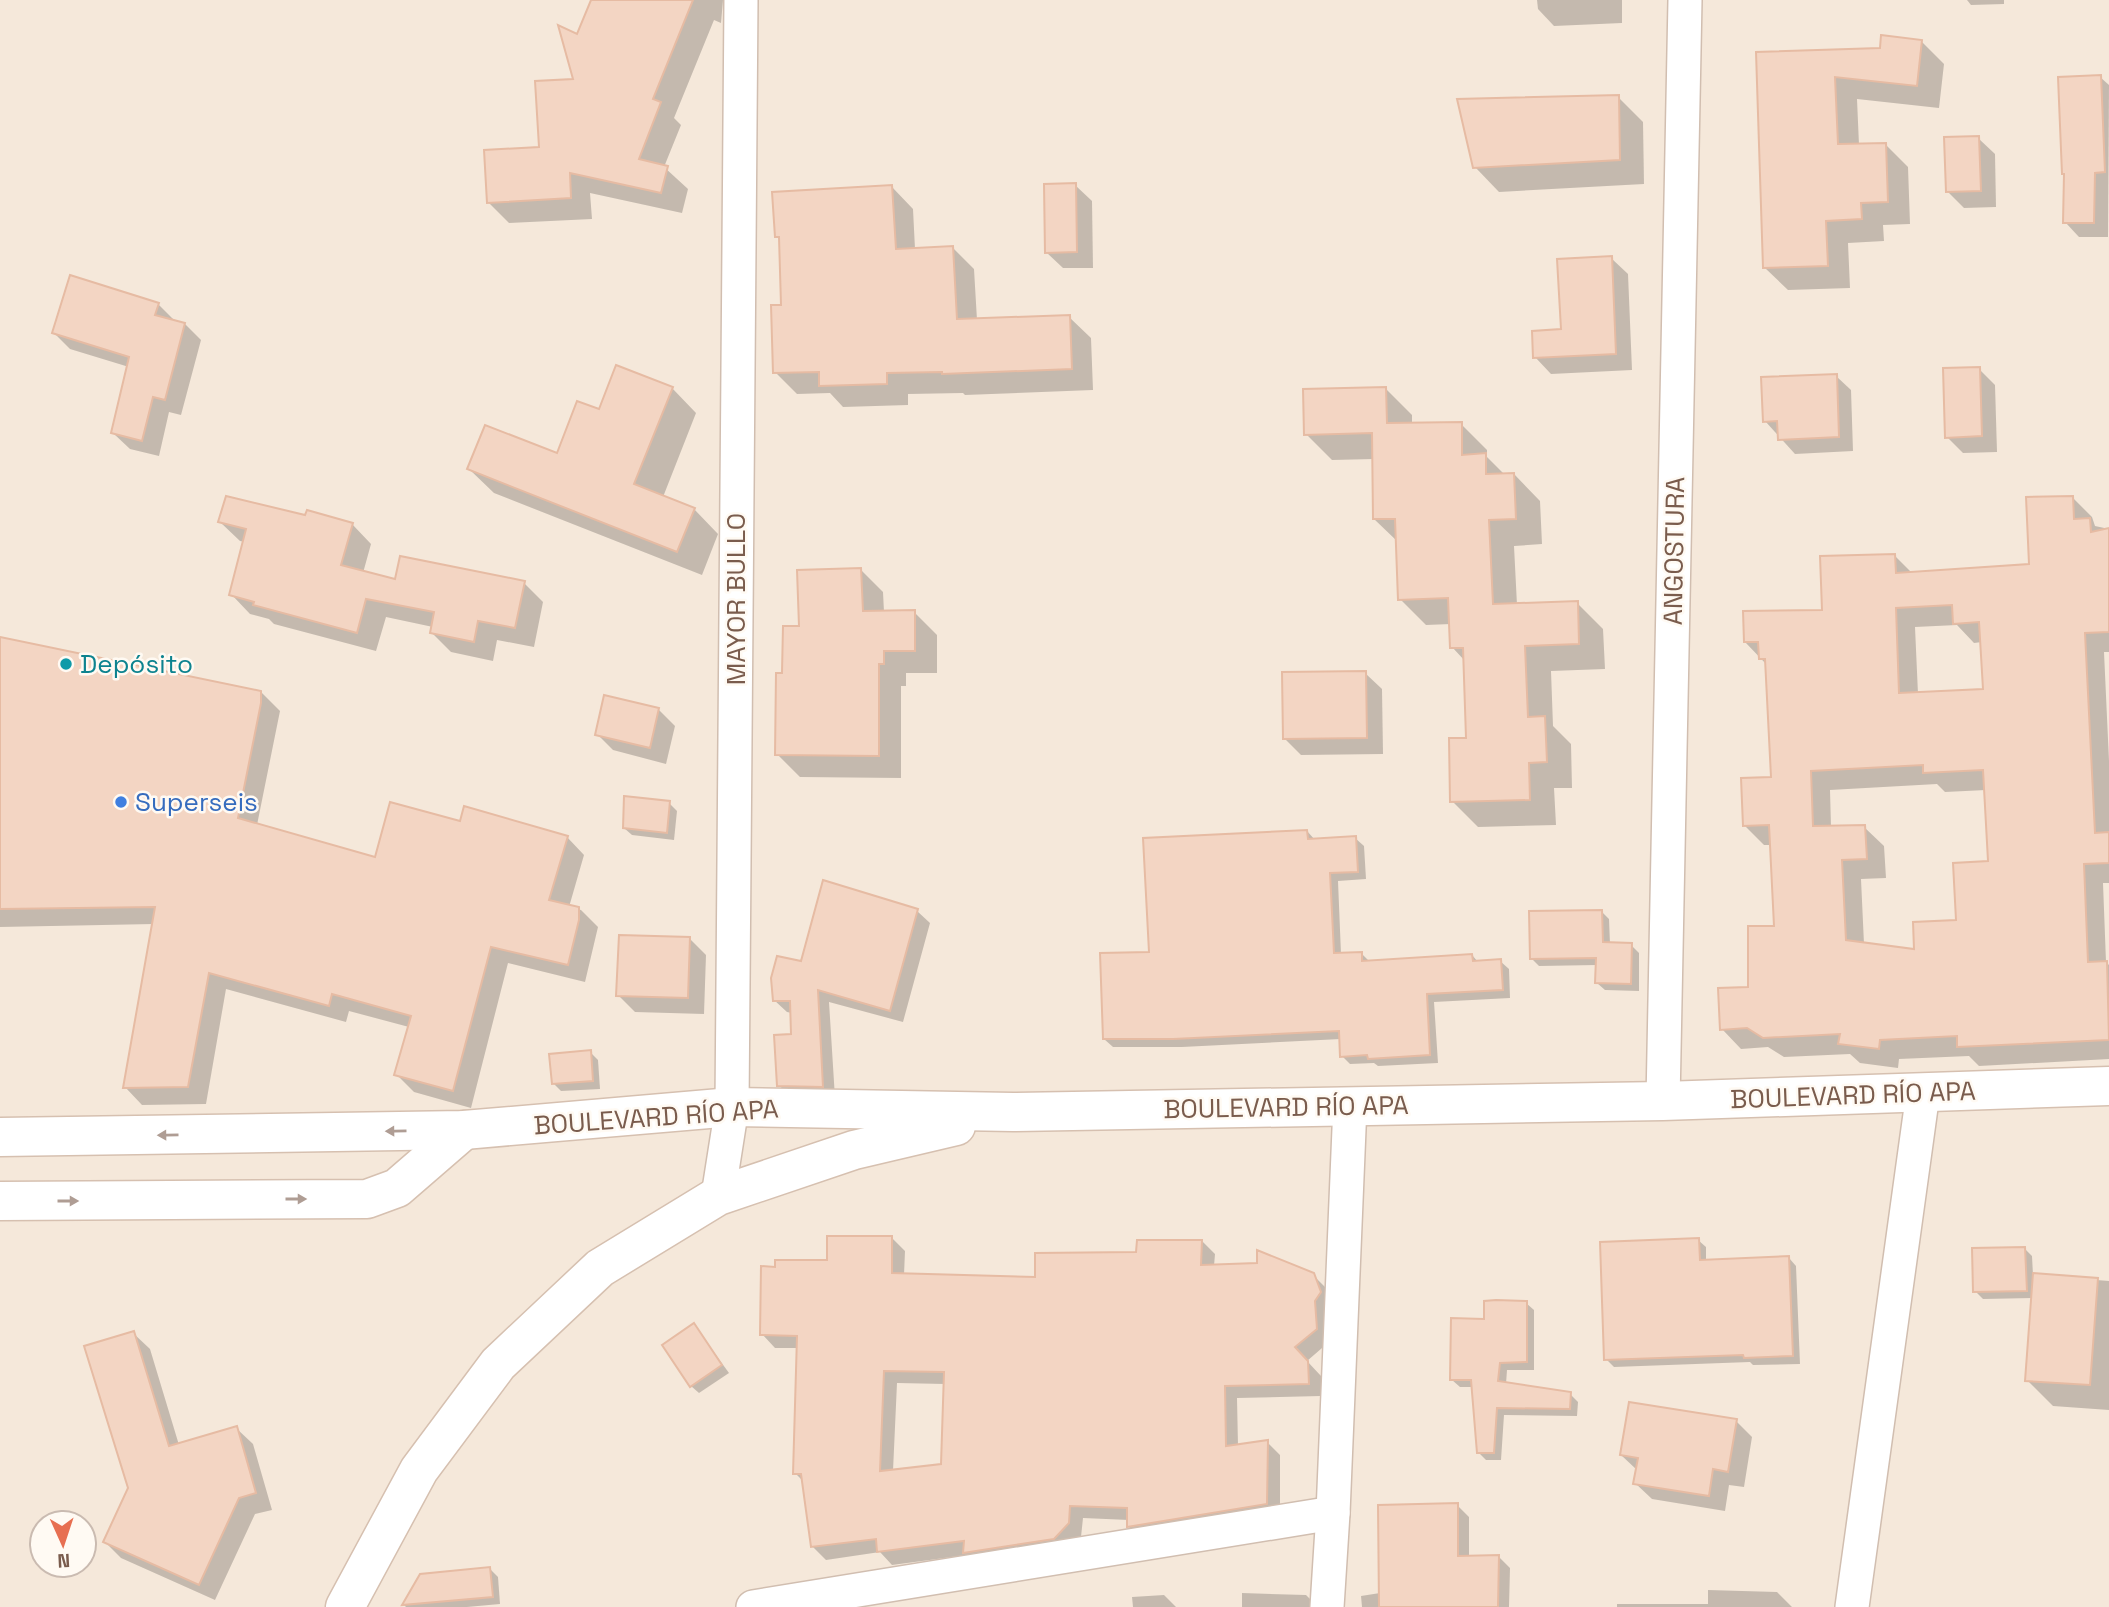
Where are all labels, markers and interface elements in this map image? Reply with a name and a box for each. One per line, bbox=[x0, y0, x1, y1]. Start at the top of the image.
street label: ANGOSTURA bbox=[1656, 476, 1692, 626]
street label: MAYOR BULLO bbox=[719, 513, 753, 685]
place label: Depósito bbox=[80, 647, 193, 681]
marker: Depósito bbox=[58, 656, 74, 672]
place label: Superseis bbox=[135, 785, 258, 819]
marker: Superseis bbox=[113, 794, 129, 810]
street label: BOULEVARD RÍO APA bbox=[1730, 1074, 1976, 1116]
street label: BOULEVARD RÍO APA bbox=[1163, 1088, 1409, 1126]
street label: BOULEVARD RÍO APA bbox=[532, 1091, 780, 1143]
one-way arrow bbox=[384, 1126, 406, 1137]
one-way arrow bbox=[157, 1129, 179, 1141]
one-way arrow bbox=[285, 1193, 307, 1205]
one-way arrow bbox=[57, 1195, 79, 1207]
north arrow bbox=[28, 1509, 98, 1579]
text: N bbox=[57, 1548, 71, 1573]

